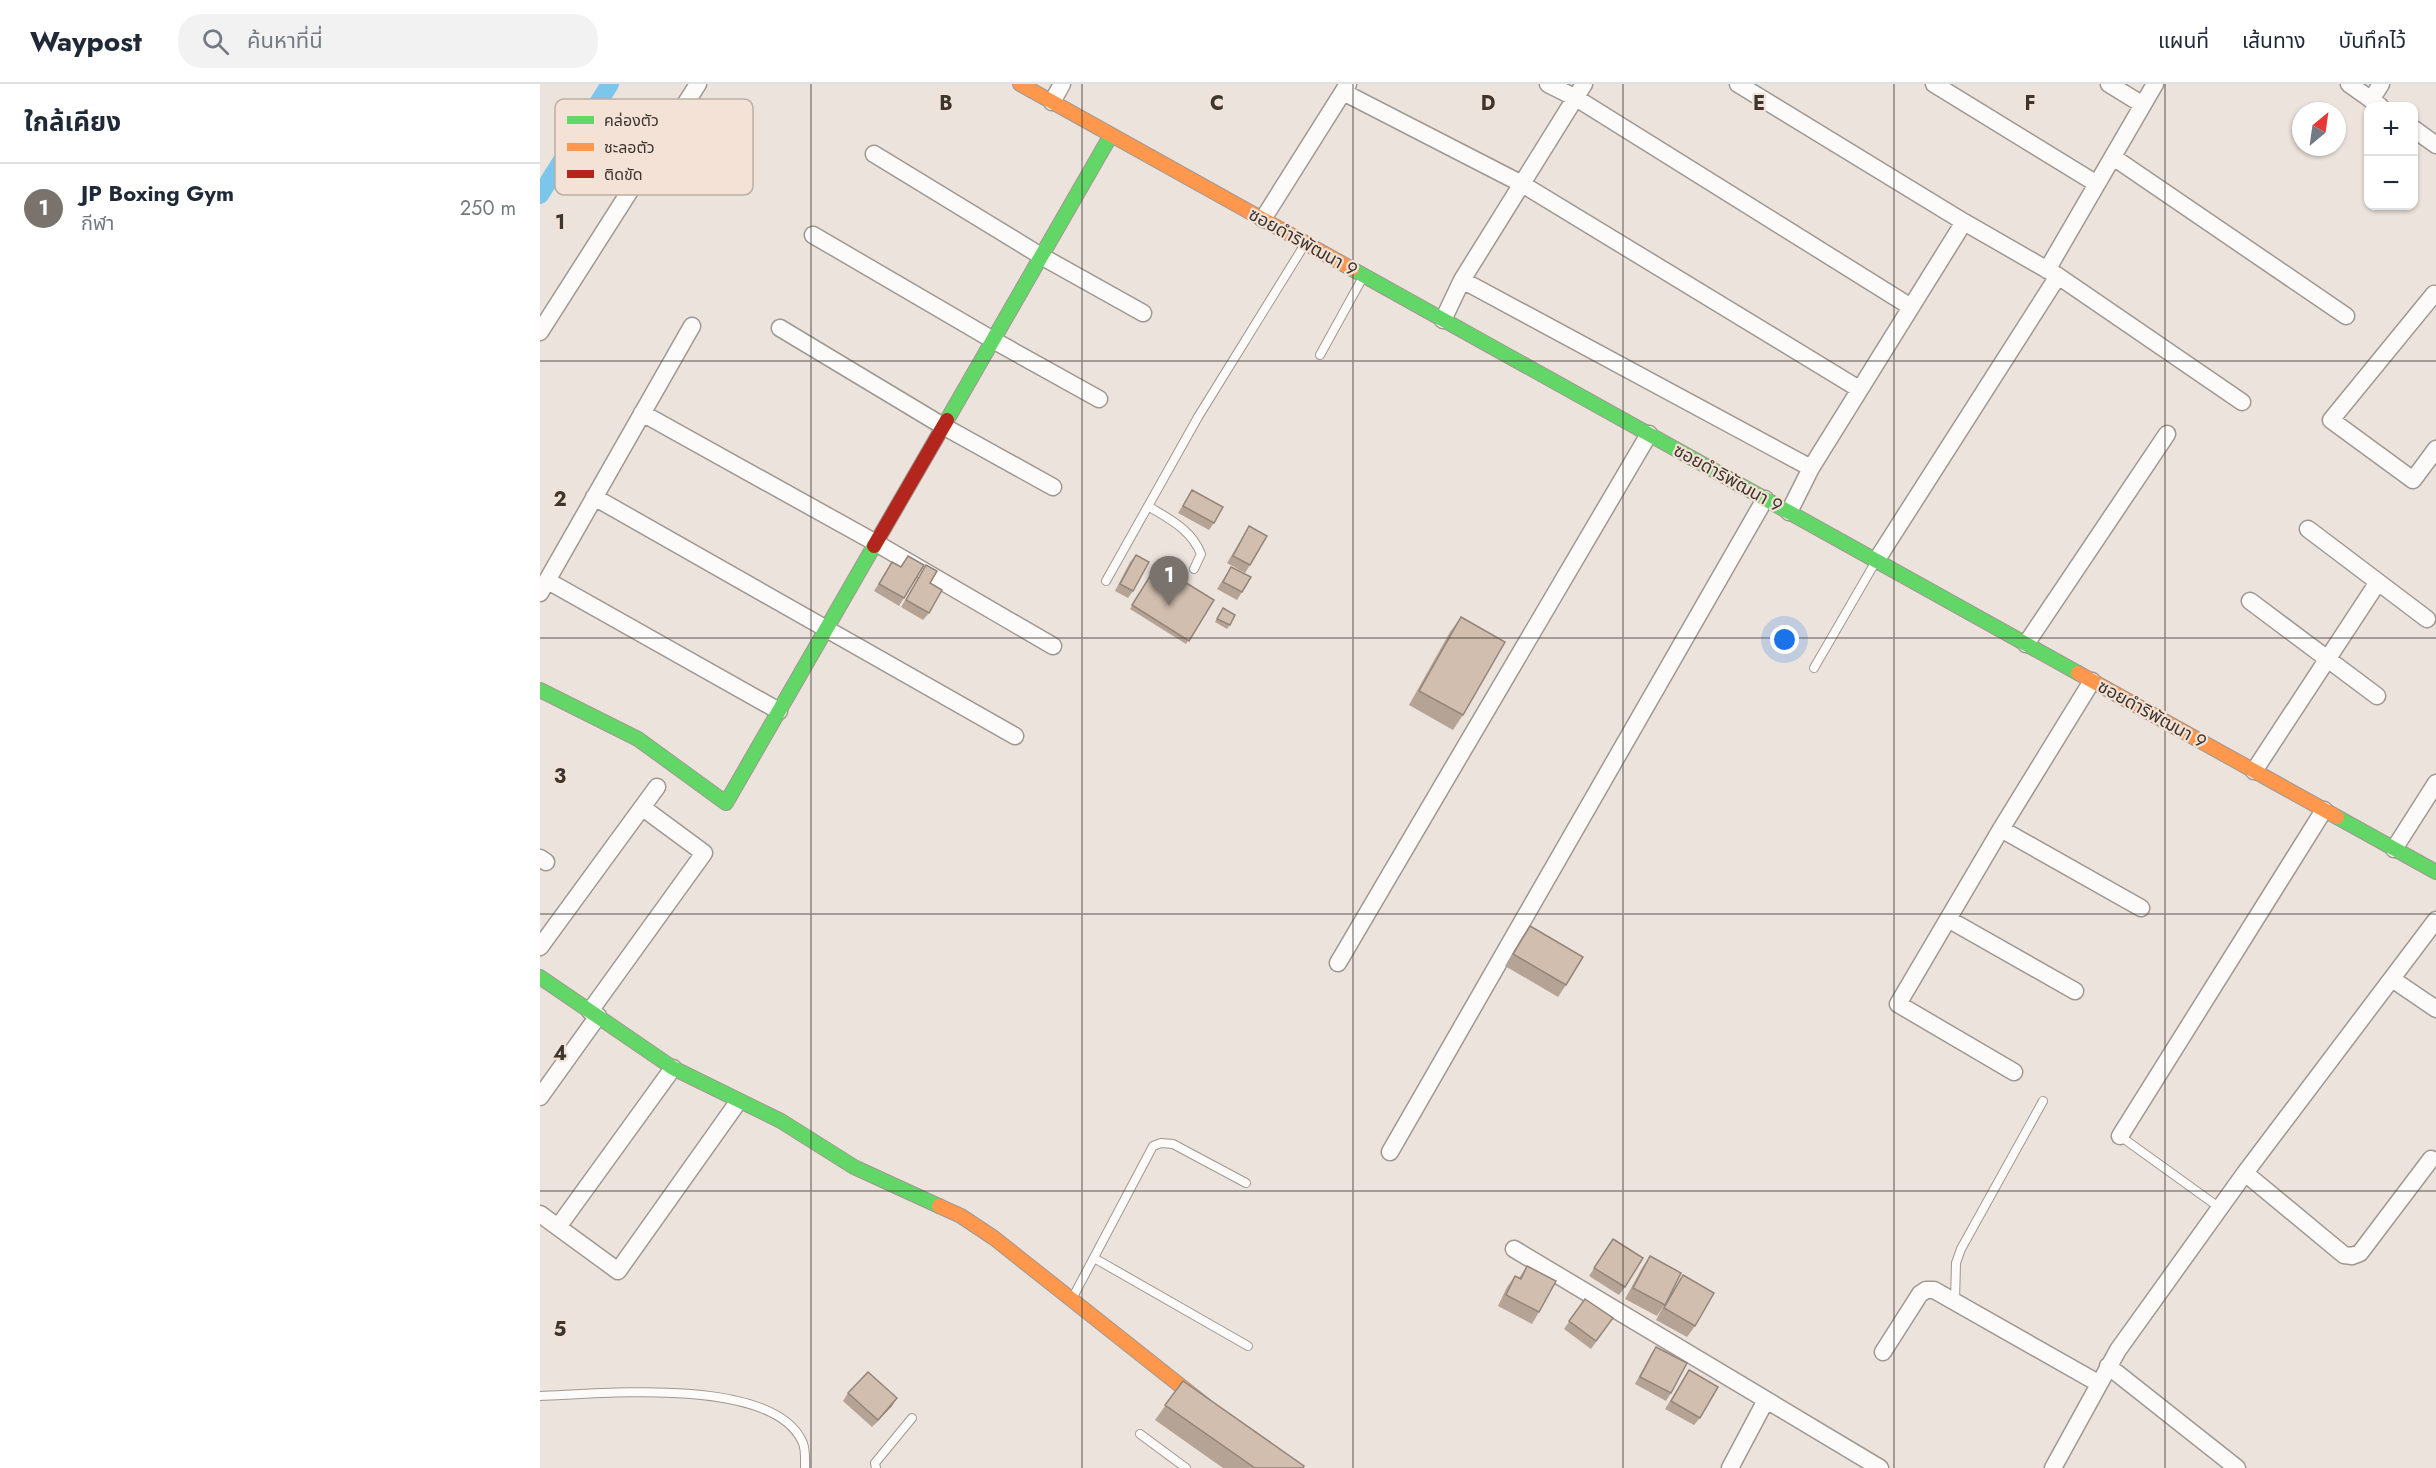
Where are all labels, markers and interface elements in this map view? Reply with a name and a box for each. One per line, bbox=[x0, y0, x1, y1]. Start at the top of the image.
search box bbox=[178, 14, 598, 68]
text: Waypost bbox=[30, 21, 142, 62]
text: ค้นหาที่นี่ bbox=[247, 24, 323, 56]
icon: search bbox=[199, 25, 232, 58]
text: แผนที่ bbox=[2158, 26, 2209, 56]
text: เส้นทาง bbox=[2242, 26, 2306, 56]
text: บันทึกไว้ bbox=[2339, 26, 2406, 56]
text: B bbox=[939, 89, 953, 118]
text: C bbox=[1210, 89, 1224, 118]
text: D bbox=[1481, 89, 1495, 118]
text: E bbox=[1753, 89, 1765, 118]
text: F bbox=[2024, 89, 2036, 118]
legend bbox=[555, 99, 753, 195]
north arrow bbox=[2292, 102, 2346, 156]
map controls bbox=[2364, 102, 2418, 210]
button: + bbox=[2364, 102, 2418, 156]
text: ใกล้เคียง bbox=[24, 103, 121, 141]
text: คล่องตัว bbox=[604, 109, 659, 132]
text: ชะลอตัว bbox=[604, 136, 655, 159]
button: − bbox=[2364, 156, 2418, 210]
text: ติดขัด bbox=[604, 163, 643, 186]
text: JP Boxing Gym bbox=[81, 177, 234, 209]
text: 1 bbox=[38, 194, 49, 223]
text: 250 m bbox=[460, 194, 516, 223]
street label: ซอยดำริพัฒนา 9 bbox=[1244, 201, 1362, 283]
text: 1 bbox=[555, 208, 565, 237]
text: กีฬา bbox=[81, 209, 114, 238]
street label: ซอยดำริพัฒนา 9 bbox=[1669, 437, 1787, 519]
text: 2 bbox=[553, 485, 567, 514]
pin: 1 bbox=[1150, 556, 1188, 606]
your location bbox=[1770, 625, 1799, 654]
street label: ซอยดำริพัฒนา 9 bbox=[2093, 673, 2211, 755]
text: 3 bbox=[554, 762, 566, 791]
text: 4 bbox=[553, 1039, 567, 1068]
text: 5 bbox=[554, 1315, 567, 1344]

